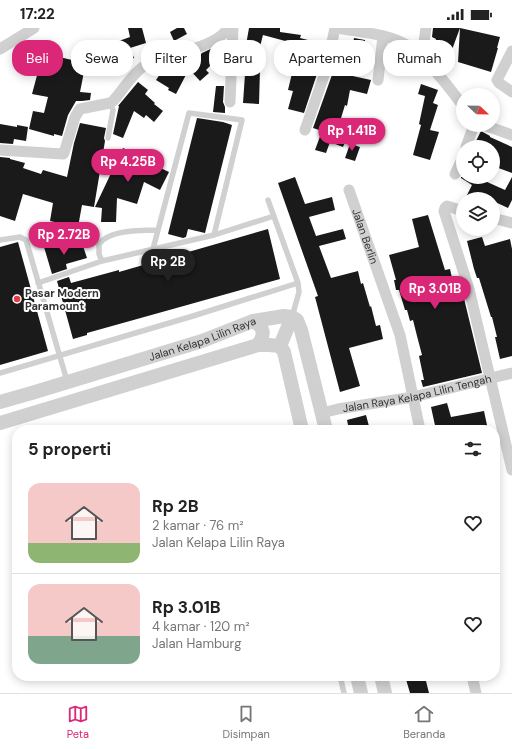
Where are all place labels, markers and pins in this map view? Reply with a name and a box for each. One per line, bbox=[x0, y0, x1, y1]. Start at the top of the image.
pin: Rp 1.41B bbox=[311, 118, 393, 152]
pin: Rp 4.25B bbox=[87, 149, 169, 183]
pin: Rp 2.72B bbox=[23, 222, 105, 256]
pin: Rp 2B bbox=[140, 249, 196, 283]
pin: Rp 3.01B bbox=[394, 276, 476, 310]
place label: Pasar Modern Paramount bbox=[25, 286, 99, 313]
marker: Pasar Modern Paramount bbox=[12, 294, 22, 304]

